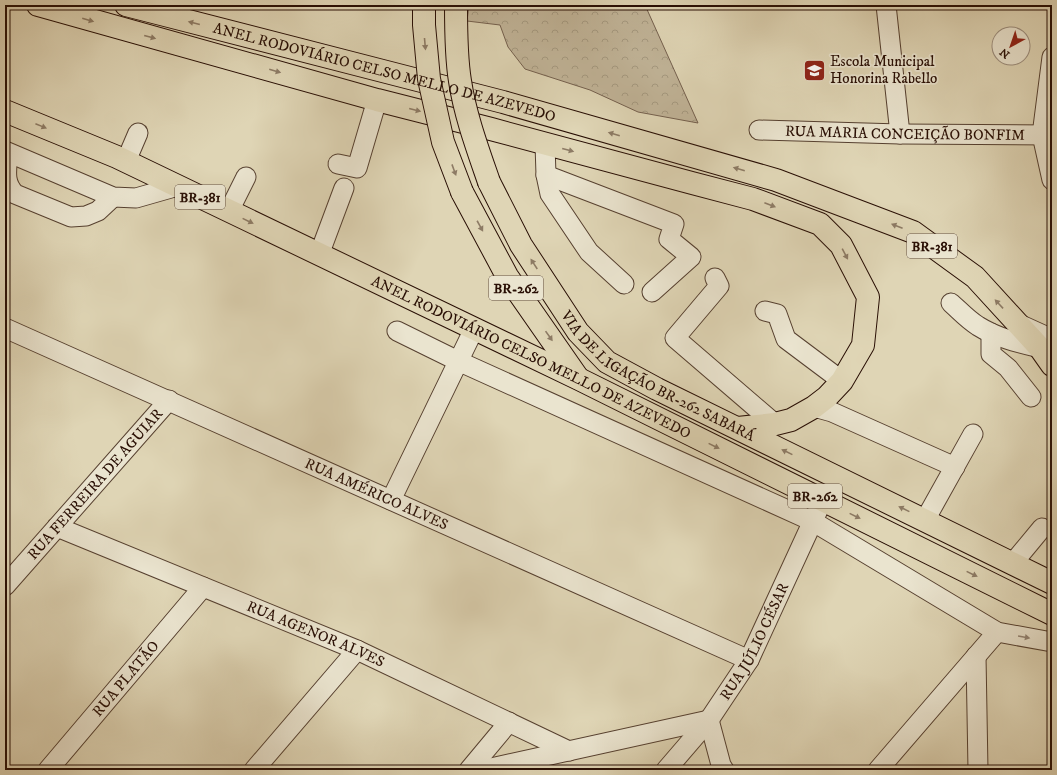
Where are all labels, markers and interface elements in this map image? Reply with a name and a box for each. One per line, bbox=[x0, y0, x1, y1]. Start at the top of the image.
one-way arrow bbox=[83, 17, 95, 23]
street label: ANEL RODOVIÁRIO CELSO MELLO DE AZEVEDO bbox=[211, 19, 558, 127]
one-way arrow bbox=[188, 20, 200, 26]
north arrow bbox=[991, 26, 1031, 66]
one-way arrow bbox=[144, 34, 156, 40]
one-way arrow bbox=[422, 38, 429, 50]
text: N bbox=[997, 45, 1013, 61]
place label: Escola Municipal Honorina Rabello bbox=[830, 52, 937, 88]
school or university icon: Escola Municipal Honorina Rabello bbox=[801, 57, 827, 83]
one-way arrow bbox=[270, 68, 282, 74]
one-way arrow bbox=[409, 107, 421, 113]
street label: RUA MARIA CONCEIÇÃO BONFIM bbox=[785, 122, 1025, 145]
one-way arrow bbox=[36, 123, 47, 129]
one-way arrow bbox=[608, 131, 620, 137]
one-way arrow bbox=[562, 147, 574, 153]
one-way arrow bbox=[451, 165, 457, 177]
one-way arrow bbox=[733, 166, 745, 172]
road number: BR-381 bbox=[175, 185, 225, 209]
one-way arrow bbox=[765, 203, 777, 209]
one-way arrow bbox=[243, 218, 254, 224]
one-way arrow bbox=[477, 220, 484, 232]
one-way arrow bbox=[890, 222, 902, 228]
road number: BR-381 bbox=[907, 234, 957, 258]
one-way arrow bbox=[842, 248, 849, 260]
one-way arrow bbox=[530, 258, 537, 270]
street label: ANEL RODOVIÁRIO CELSO MELLO DE AZEVEDO bbox=[368, 272, 694, 443]
road number: BR-262 bbox=[489, 276, 543, 300]
one-way arrow bbox=[995, 299, 1004, 308]
street label: VIA DE LIGAÇÃO BR-262 SABARÁ bbox=[556, 306, 759, 446]
one-way arrow bbox=[545, 331, 553, 341]
street label: RUA FERREIRA DE AGUIAR bbox=[24, 405, 167, 564]
one-way arrow bbox=[708, 443, 720, 449]
one-way arrow bbox=[782, 449, 793, 456]
street label: RUA AMÉRICO ALVES bbox=[302, 454, 451, 535]
road number: BR-262 bbox=[788, 484, 842, 508]
one-way arrow bbox=[898, 506, 910, 512]
one-way arrow bbox=[850, 513, 861, 519]
one-way arrow bbox=[966, 571, 978, 577]
street label: RUA JÚLIO CÉSAR bbox=[716, 580, 793, 704]
street label: RUA AGENOR ALVES bbox=[244, 597, 388, 672]
one-way arrow bbox=[1018, 634, 1030, 640]
street label: RUA PLATÃO bbox=[88, 637, 163, 721]

